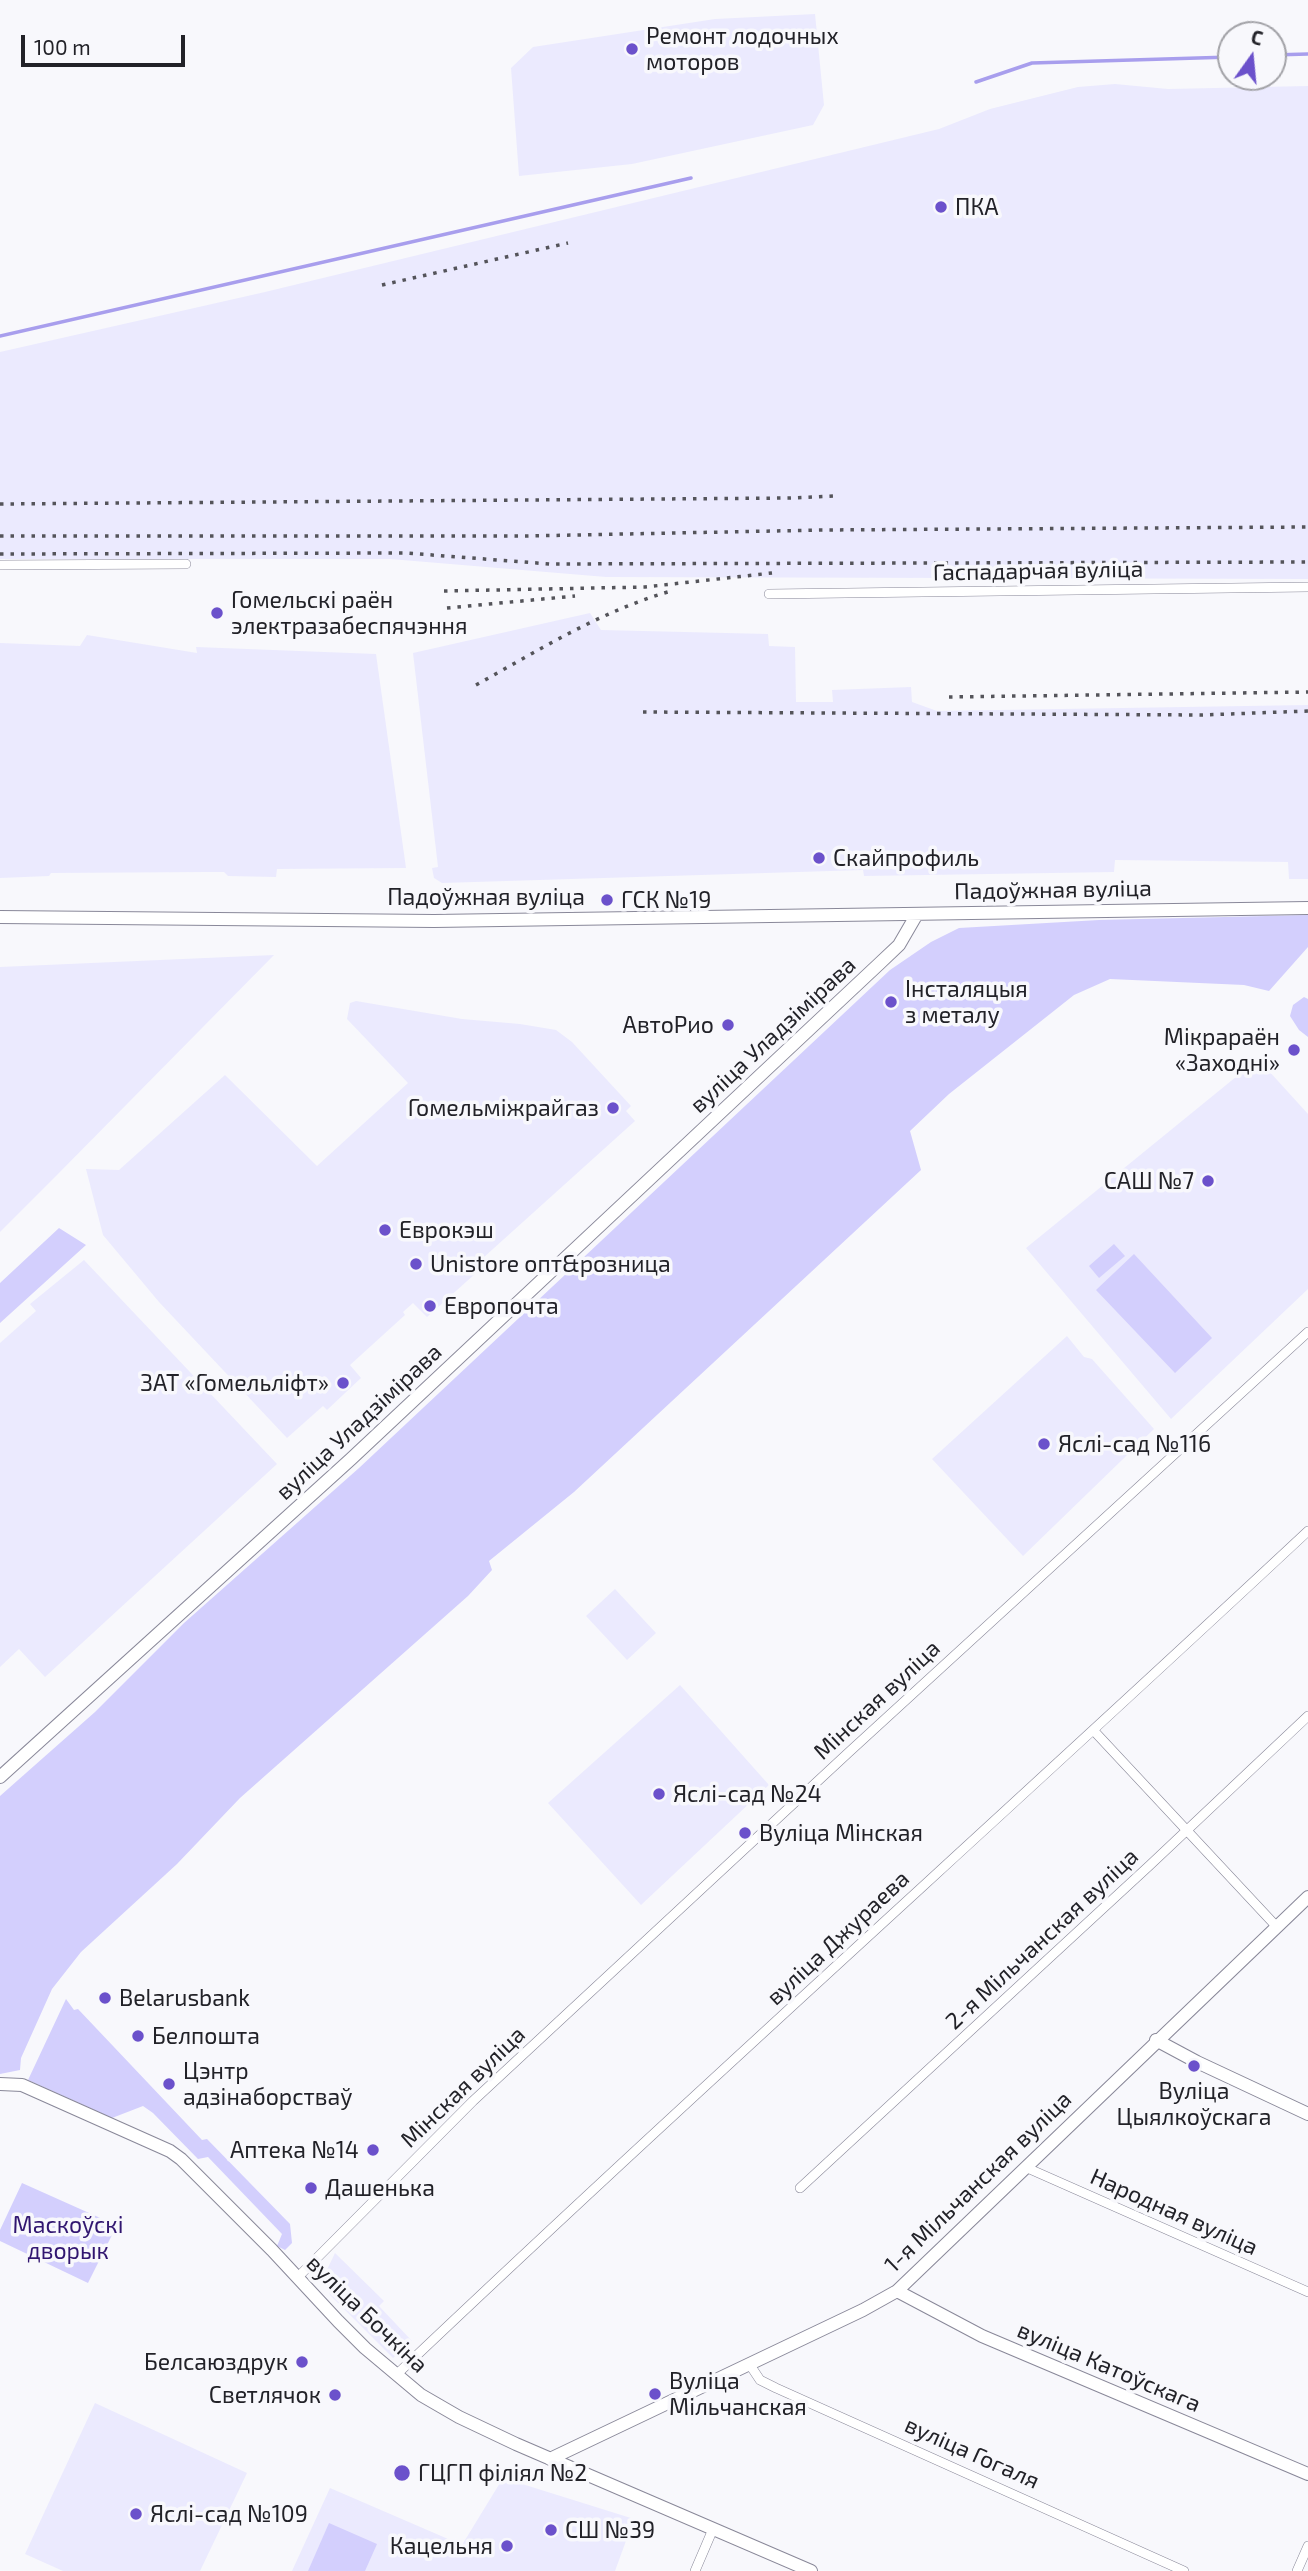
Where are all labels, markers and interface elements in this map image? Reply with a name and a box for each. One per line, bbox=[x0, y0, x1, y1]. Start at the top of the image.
scale bar bbox=[24, 21, 189, 65]
north arrow bbox=[1217, 21, 1287, 91]
place label: Ремонт лодочных моторов bbox=[646, 22, 839, 76]
text: С bbox=[1249, 25, 1265, 50]
text: 100 m bbox=[34, 34, 91, 59]
marker: Ремонт лодочных моторов bbox=[624, 41, 640, 57]
place label: ПКА bbox=[955, 193, 998, 221]
marker: ПКА bbox=[933, 199, 949, 215]
street label: Гаспадарчая вуліца bbox=[933, 555, 1143, 587]
place label: Гомельскі раён электразабеспячэння bbox=[231, 586, 467, 640]
marker: Гомельскі раён электразабеспячэння bbox=[209, 605, 225, 621]
place label: Скайпрофиль bbox=[833, 844, 979, 872]
marker: Скайпрофиль bbox=[811, 850, 827, 866]
street label: Падоўжная вуліца bbox=[954, 874, 1152, 906]
street label: Падоўжная вуліца bbox=[387, 883, 585, 911]
place label: ГСК №19 bbox=[621, 886, 711, 914]
marker: ГСК №19 bbox=[599, 892, 615, 908]
street label: вуліца Уладзімірава bbox=[684, 951, 862, 1119]
place label: Інсталяцыя з металу bbox=[905, 975, 1028, 1029]
marker: Інсталяцыя з металу bbox=[883, 994, 899, 1010]
place label: АвтоРио bbox=[623, 1011, 714, 1039]
marker: АвтоРио bbox=[720, 1017, 736, 1033]
place label: Мікрараён «Заходні» bbox=[1164, 1023, 1280, 1077]
marker: Мікрараён «Заходні» bbox=[1286, 1042, 1302, 1058]
place label: Гомельміжрайгаз bbox=[408, 1094, 599, 1122]
marker: Гомельміжрайгаз bbox=[605, 1100, 621, 1116]
place label: САШ №7 bbox=[1104, 1167, 1194, 1195]
marker: САШ №7 bbox=[1200, 1173, 1216, 1189]
place label: Еврокэш bbox=[399, 1216, 494, 1244]
marker: Еврокэш bbox=[377, 1222, 393, 1238]
place label: Unistore опт&розница bbox=[430, 1250, 671, 1278]
marker: Unistore опт&розница bbox=[408, 1256, 424, 1272]
place label: Европочта bbox=[444, 1292, 559, 1320]
marker: Европочта bbox=[422, 1298, 438, 1314]
street label: вуліца Уладзімірава bbox=[270, 1338, 448, 1506]
place label: ЗАТ «Гомельліфт» bbox=[140, 1369, 329, 1397]
marker: ЗАТ «Гомельліфт» bbox=[335, 1375, 351, 1391]
place label: Яслі-сад №116 bbox=[1058, 1430, 1211, 1458]
marker: Яслі-сад №116 bbox=[1036, 1436, 1052, 1452]
street label: Мінская вуліца bbox=[808, 1635, 946, 1765]
place label: Яслі-сад №24 bbox=[673, 1780, 822, 1808]
marker: Яслі-сад №24 bbox=[651, 1786, 667, 1802]
place label: Вуліца Мінская bbox=[759, 1819, 923, 1847]
marker: Вуліца Мінская bbox=[737, 1825, 753, 1841]
street label: 2-я Мільчанская вуліца bbox=[940, 1843, 1144, 2035]
street label: вуліца Джураева bbox=[761, 1865, 915, 2011]
place label: Belarusbank bbox=[119, 1984, 250, 2012]
marker: Belarusbank bbox=[97, 1990, 113, 2006]
street label: Мінская вуліца bbox=[395, 2021, 531, 2153]
place label: Белпошта bbox=[152, 2022, 260, 2050]
marker: Белпошта bbox=[130, 2028, 146, 2044]
place label: Цэнтр адзінаборстваў bbox=[183, 2057, 352, 2111]
marker: Вуліца Цыялкоўскага bbox=[1186, 2058, 1202, 2074]
marker: Цэнтр адзінаборстваў bbox=[161, 2076, 177, 2092]
place label: Вуліца Цыялкоўскага bbox=[1117, 2077, 1271, 2131]
street label: 1-я Мільчанская вуліца bbox=[879, 2086, 1077, 2278]
place label: Аптека №14 bbox=[230, 2136, 359, 2164]
marker: Аптека №14 bbox=[365, 2142, 381, 2158]
street label: Народная вуліца bbox=[1086, 2163, 1262, 2261]
place label: Дашенька bbox=[325, 2174, 435, 2202]
marker: Дашенька bbox=[303, 2180, 319, 2196]
park label: Маскоўскі дворык bbox=[13, 2211, 123, 2265]
street label: вуліца Бочкіна bbox=[301, 2249, 433, 2379]
street label: вуліца Катоўскага bbox=[1013, 2316, 1205, 2418]
place label: Белсаюздрук bbox=[144, 2348, 288, 2376]
marker: Белсаюздрук bbox=[294, 2354, 310, 2370]
place label: Вуліца Мільчанская bbox=[669, 2367, 807, 2421]
place label: Светлячок bbox=[209, 2381, 321, 2409]
marker: Вуліца Мільчанская bbox=[647, 2386, 663, 2402]
marker: Светлячок bbox=[327, 2387, 343, 2403]
street label: вуліца Гогаля bbox=[900, 2411, 1044, 2495]
place label: ГЦГП філіял №2 bbox=[418, 2459, 587, 2487]
marker: ГЦГП філіял №2 bbox=[392, 2463, 412, 2483]
place label: Яслі-сад №109 bbox=[150, 2500, 308, 2528]
marker: Яслі-сад №109 bbox=[128, 2506, 144, 2522]
place label: СШ №39 bbox=[565, 2516, 655, 2544]
marker: СШ №39 bbox=[543, 2522, 559, 2538]
place label: Кацельня bbox=[390, 2532, 493, 2560]
marker: Кацельня bbox=[499, 2538, 515, 2554]

